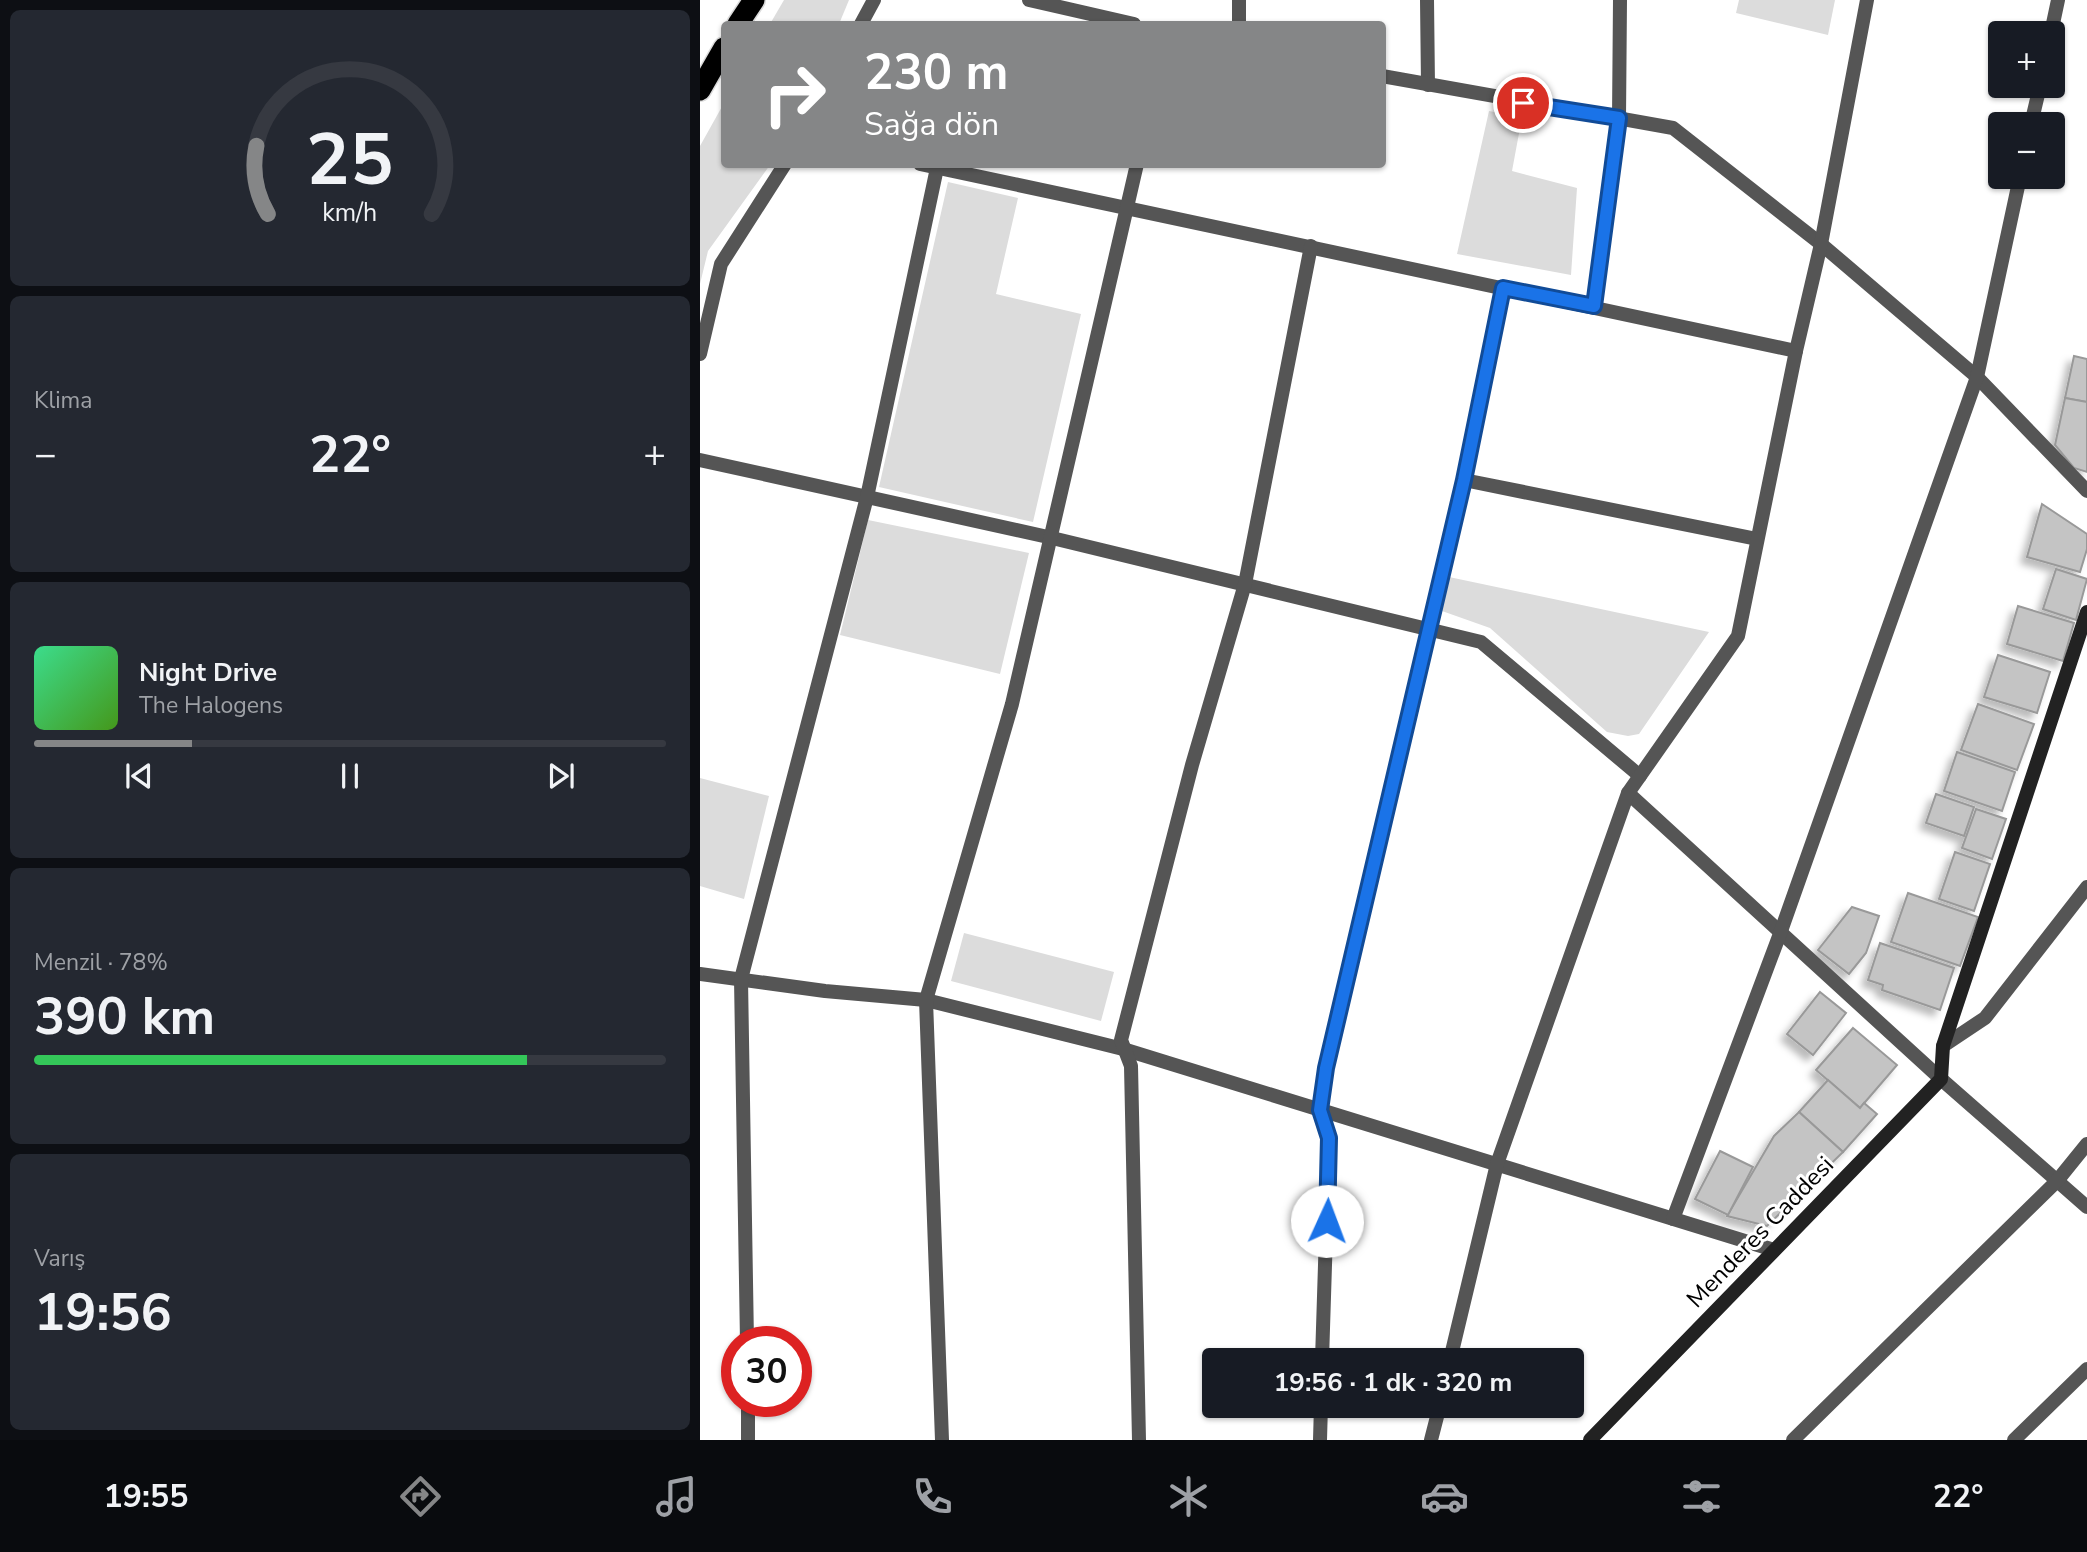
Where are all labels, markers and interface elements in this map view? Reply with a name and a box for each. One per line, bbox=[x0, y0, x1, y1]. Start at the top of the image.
map controls bbox=[1988, 21, 2065, 189]
button: + bbox=[1988, 21, 2065, 98]
text: 230 m bbox=[864, 39, 1008, 106]
icon: right bbox=[749, 49, 840, 140]
pin bbox=[1493, 73, 1553, 133]
icon: arrive bbox=[1504, 84, 1542, 122]
text: Sağa dön bbox=[864, 103, 999, 146]
text: 25 bbox=[306, 110, 394, 210]
button: − bbox=[1988, 112, 2065, 189]
text: km/h bbox=[322, 196, 378, 230]
text: Klima bbox=[34, 385, 92, 416]
text: 22° bbox=[309, 419, 391, 490]
text: − bbox=[34, 429, 57, 480]
text: + bbox=[643, 429, 666, 480]
text: Night Drive bbox=[139, 655, 277, 690]
text: The Halogens bbox=[139, 690, 283, 721]
icon: previous bbox=[120, 757, 158, 795]
icon: pause bbox=[331, 757, 369, 795]
icon: next bbox=[542, 757, 580, 795]
text: Menzil · 78% bbox=[34, 947, 168, 978]
text: 390 km bbox=[34, 981, 215, 1052]
street label: Menderes Caddesi bbox=[1679, 1149, 1841, 1315]
position arrow bbox=[1290, 1184, 1364, 1258]
text: Varış bbox=[34, 1243, 85, 1274]
text: 19:56 bbox=[34, 1277, 172, 1348]
speed limit sign: 30 bbox=[721, 1326, 812, 1417]
text: 19:56 · 1 dk · 320 m bbox=[1274, 1365, 1512, 1400]
icon: directions bbox=[396, 1472, 445, 1521]
icon: music bbox=[652, 1472, 701, 1521]
icon: phone bbox=[908, 1472, 957, 1521]
icon: climate bbox=[1164, 1472, 1213, 1521]
icon: car bbox=[1420, 1472, 1469, 1521]
icon: filters bbox=[1677, 1472, 1726, 1521]
text: 19:55 bbox=[104, 1475, 188, 1518]
text: 22° bbox=[1933, 1475, 1983, 1518]

